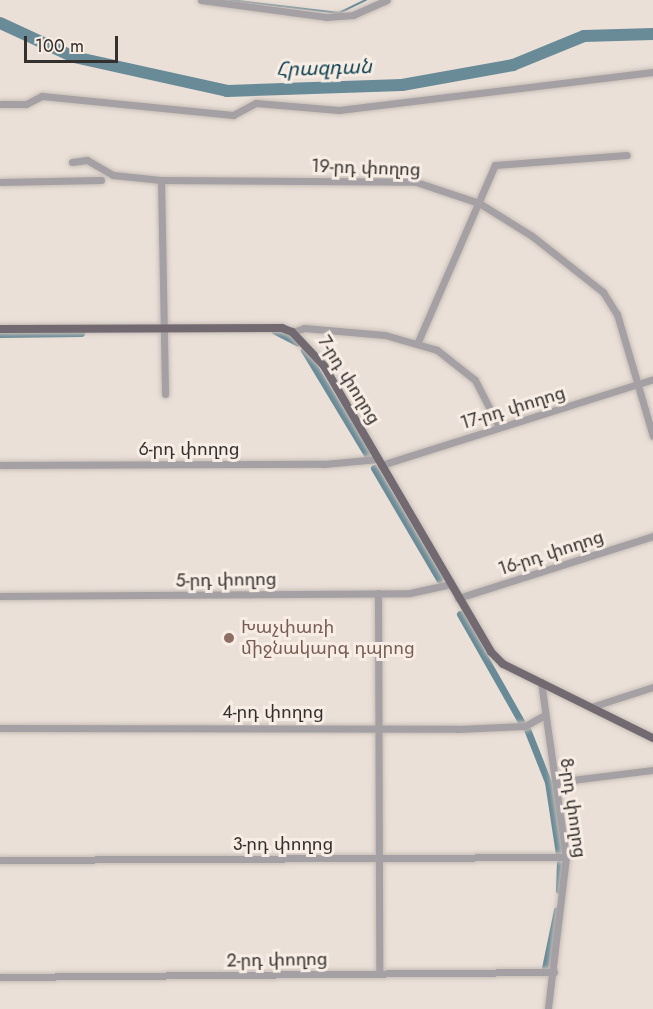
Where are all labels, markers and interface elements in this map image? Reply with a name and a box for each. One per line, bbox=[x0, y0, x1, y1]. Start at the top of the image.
scale bar bbox=[27, 24, 122, 62]
text: 100 m bbox=[35, 33, 84, 59]
water label: Հրազդան bbox=[276, 54, 372, 82]
street label: 19-րդ փողոց bbox=[311, 155, 421, 181]
street label: 7-րդ փողոց bbox=[313, 332, 385, 428]
street label: 17-րդ փողոց bbox=[458, 382, 568, 434]
street label: 6-րդ փողոց bbox=[138, 438, 240, 460]
street label: 16-րդ փողոց bbox=[496, 526, 606, 580]
street label: 5-րդ փողոց bbox=[175, 568, 277, 592]
place label: Խաչփառի միջնակարգ դպրոց bbox=[241, 617, 415, 660]
marker: Խաչփառի միջնակարգ դպրոց bbox=[222, 631, 236, 645]
street label: 4-րդ փողոց bbox=[222, 701, 324, 723]
street label: 8-րդ փողոց bbox=[555, 757, 591, 859]
street label: 3-րդ փողոց bbox=[233, 833, 333, 855]
street label: 2-րդ փողոց bbox=[226, 948, 328, 972]

